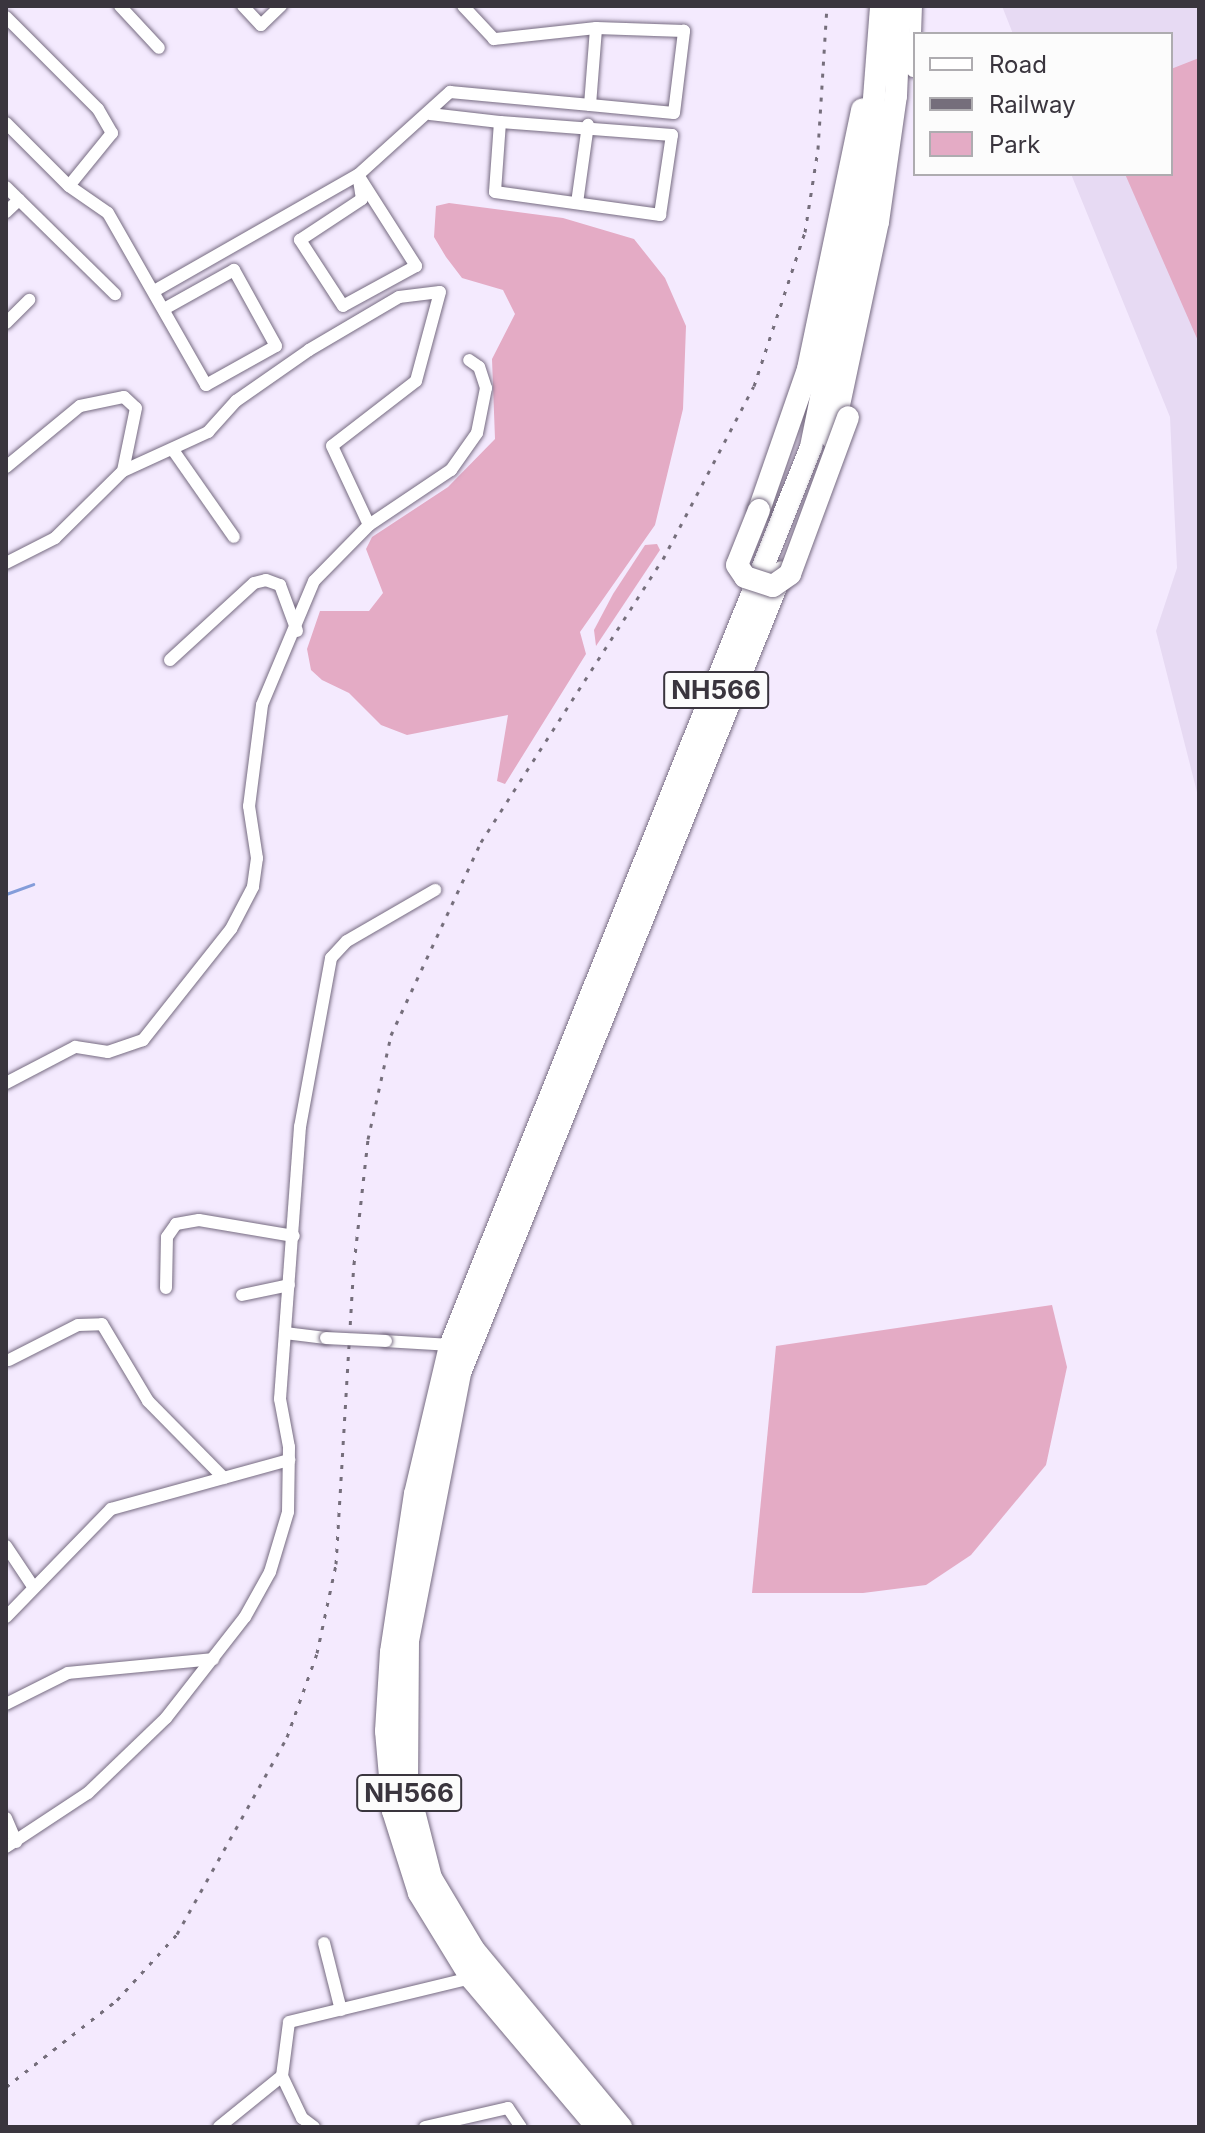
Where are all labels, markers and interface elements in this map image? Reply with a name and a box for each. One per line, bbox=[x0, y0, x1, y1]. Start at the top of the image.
legend bbox=[913, 32, 1173, 176]
text: Road bbox=[989, 50, 1047, 79]
text: Railway bbox=[989, 90, 1076, 119]
text: Park bbox=[989, 130, 1040, 159]
road number: NH566 bbox=[662, 668, 770, 712]
road number: NH566 bbox=[355, 1771, 463, 1815]

